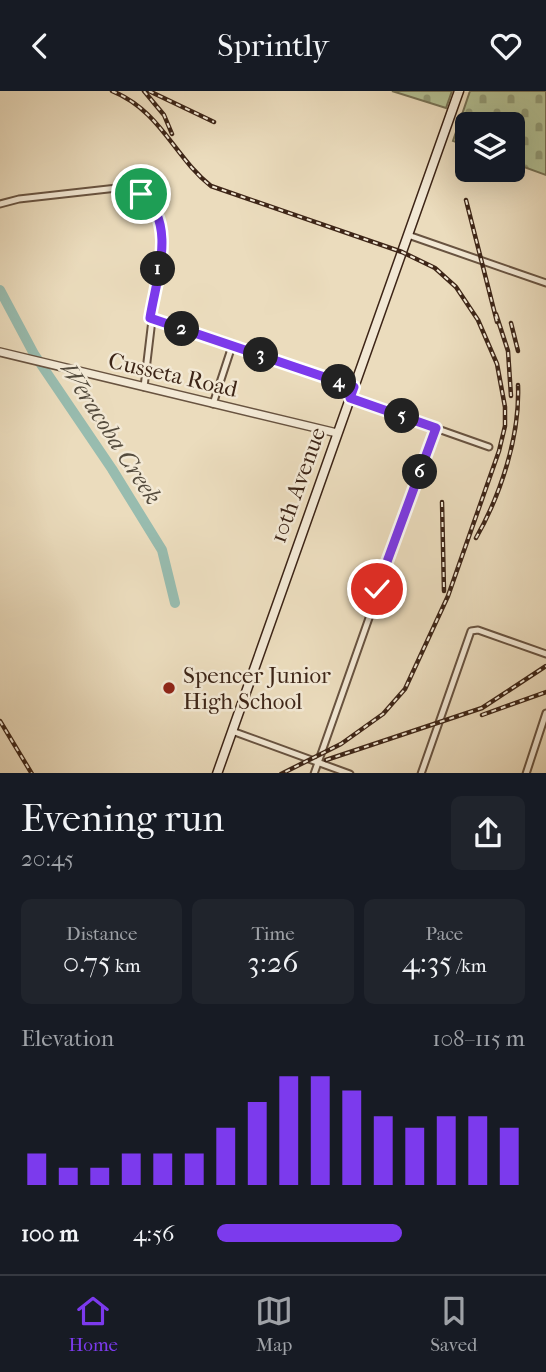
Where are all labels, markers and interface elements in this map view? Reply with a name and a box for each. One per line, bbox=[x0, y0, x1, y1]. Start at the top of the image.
icon: back bbox=[21, 27, 59, 65]
text: Sprintly bbox=[217, 27, 329, 64]
icon: heart bbox=[487, 27, 525, 65]
map controls bbox=[455, 112, 525, 182]
button: layers bbox=[455, 112, 525, 182]
pin bbox=[111, 164, 171, 224]
icon: arrive bbox=[122, 175, 160, 213]
pin: 1 bbox=[140, 251, 176, 287]
text: 1 bbox=[154, 257, 161, 279]
pin: 2 bbox=[164, 311, 200, 347]
text: 2 bbox=[177, 317, 186, 339]
pin: 3 bbox=[244, 337, 278, 373]
text: 3 bbox=[257, 343, 264, 365]
street label: Cusseta Road bbox=[106, 347, 241, 403]
water label: Weracoba Creek bbox=[55, 357, 167, 509]
pin: 4 bbox=[322, 365, 356, 399]
text: 4 bbox=[333, 370, 344, 392]
pin: 5 bbox=[384, 399, 420, 433]
text: 5 bbox=[397, 404, 406, 426]
street label: 10th Avenue bbox=[265, 424, 331, 546]
pin: 6 bbox=[402, 455, 438, 489]
text: 6 bbox=[414, 460, 425, 482]
pin bbox=[347, 559, 407, 619]
icon: check bbox=[358, 570, 396, 608]
place label: Spencer Junior High School bbox=[183, 662, 331, 715]
marker: Spencer Junior High School bbox=[161, 680, 177, 696]
text: Evening run bbox=[21, 796, 224, 841]
button: share bbox=[451, 796, 525, 870]
text: 20:45 bbox=[21, 845, 74, 872]
text: Distance bbox=[66, 923, 137, 945]
text: Time bbox=[251, 923, 295, 945]
text: Pace bbox=[425, 923, 463, 945]
text: 0.75 bbox=[63, 945, 111, 980]
text: 3:26 bbox=[247, 945, 299, 980]
text: 4:35 bbox=[402, 945, 452, 980]
text: km bbox=[111, 955, 141, 977]
text: /km bbox=[452, 955, 487, 977]
text: Elevation bbox=[21, 1025, 114, 1052]
text: 108–115 m bbox=[432, 1025, 525, 1052]
text: 100 m bbox=[21, 1220, 79, 1247]
text: 4:56 bbox=[133, 1220, 175, 1247]
tab: Home bbox=[69, 1292, 118, 1356]
tab: Map bbox=[255, 1292, 293, 1356]
tab: Saved bbox=[430, 1292, 477, 1356]

